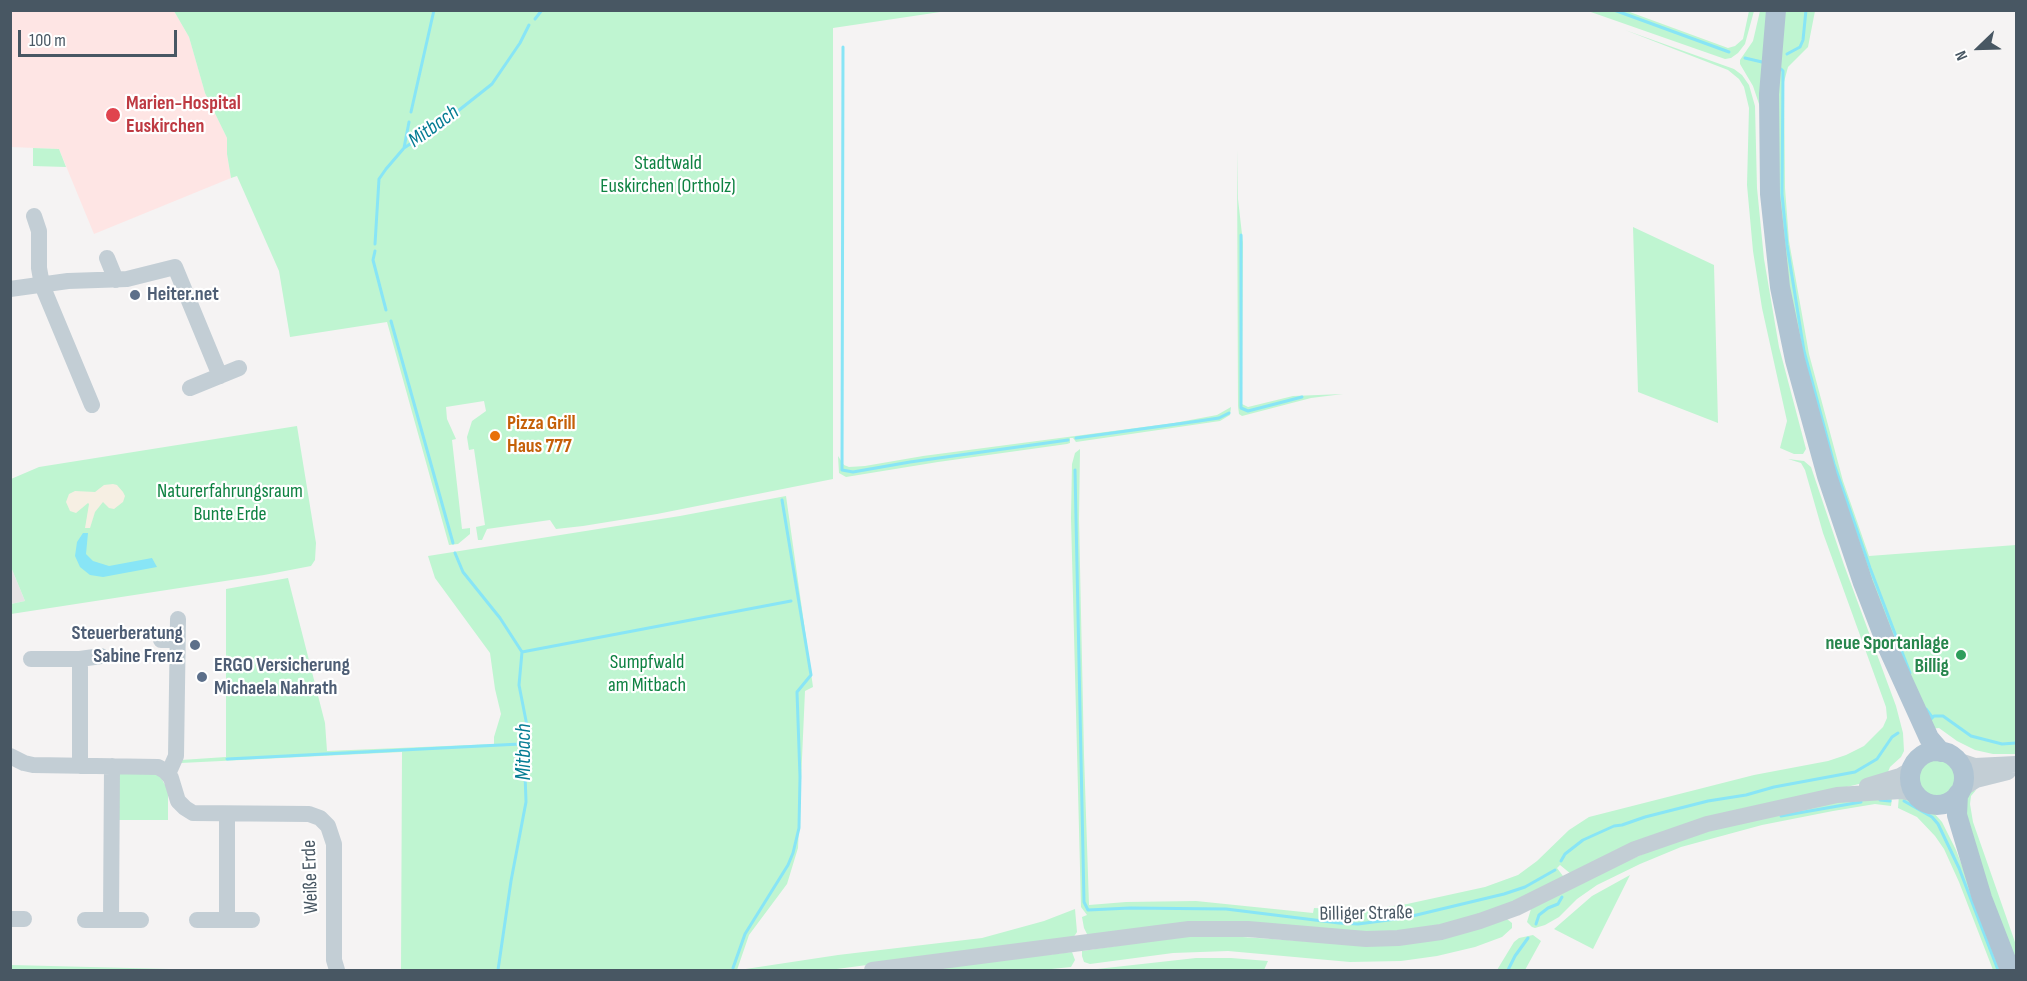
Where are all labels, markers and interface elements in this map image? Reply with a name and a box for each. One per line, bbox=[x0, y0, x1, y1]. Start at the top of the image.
scale bar bbox=[21, 18, 180, 56]
north arrow bbox=[1949, 18, 2009, 78]
text: 100 m bbox=[29, 30, 66, 51]
text: N bbox=[1952, 48, 1972, 63]
place label: Marien-Hospital Euskirchen bbox=[126, 92, 241, 139]
water label: Mitbach bbox=[404, 100, 464, 154]
marker: Marien-Hospital Euskirchen bbox=[104, 106, 122, 124]
park label: Stadtwald Euskirchen (Ortholz) bbox=[600, 152, 736, 199]
place label: Heiter.net bbox=[147, 283, 219, 307]
marker: Heiter.net bbox=[128, 288, 142, 302]
place label: Pizza Grill Haus 777 bbox=[507, 412, 576, 459]
marker: Pizza Grill Haus 777 bbox=[488, 429, 502, 443]
park label: Naturerfahrungsraum Bunte Erde bbox=[157, 480, 303, 527]
place label: Steuerberatung Sabine Frenz bbox=[72, 622, 183, 669]
place label: neue Sportanlage Billig bbox=[1825, 632, 1949, 679]
marker: Steuerberatung Sabine Frenz bbox=[188, 638, 202, 652]
marker: neue Sportanlage Billig bbox=[1954, 648, 1968, 662]
park label: Sumpfwald am Mitbach bbox=[608, 651, 686, 698]
place label: ERGO Versicherung Michaela Nahrath bbox=[214, 654, 350, 701]
marker: ERGO Versicherung Michaela Nahrath bbox=[195, 670, 209, 684]
water label: Mitbach bbox=[512, 724, 538, 780]
street label: Weiße Erde bbox=[298, 840, 324, 914]
street label: Billiger Straße bbox=[1319, 901, 1413, 927]

